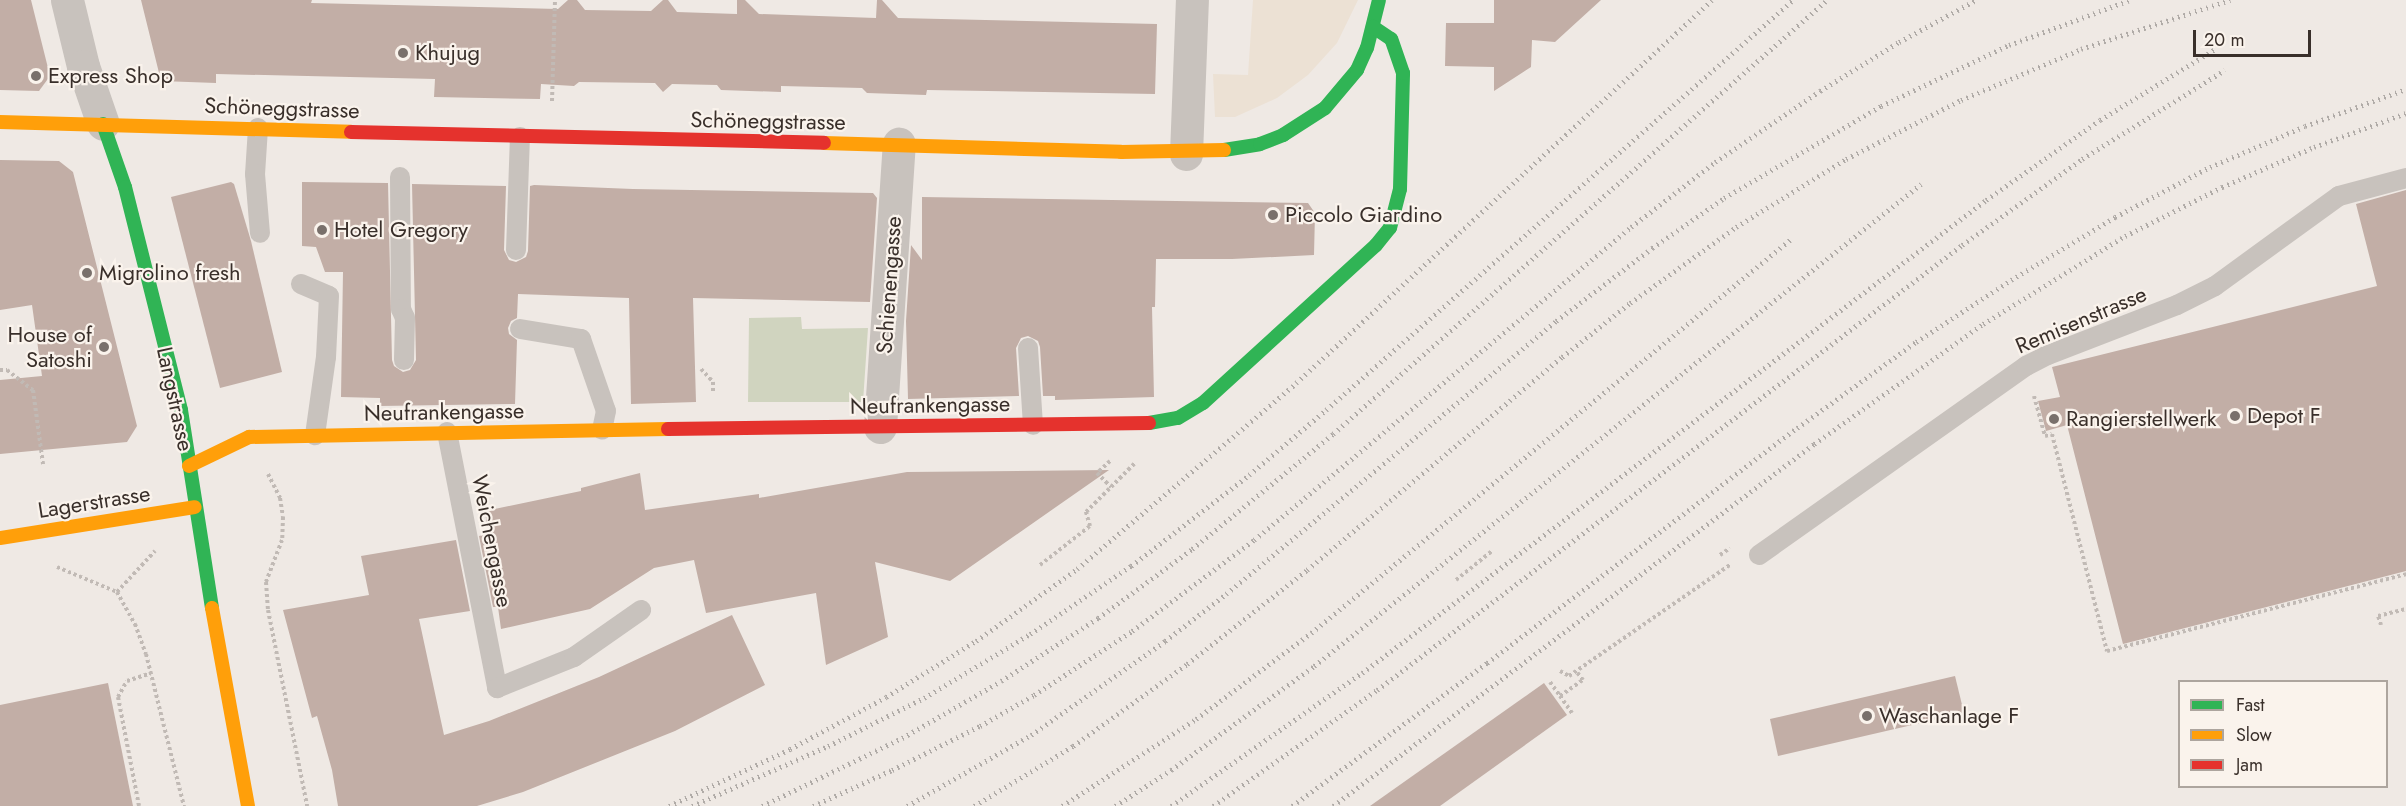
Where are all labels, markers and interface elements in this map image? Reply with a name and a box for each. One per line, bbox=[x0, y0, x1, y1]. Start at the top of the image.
scale bar bbox=[2196, 18, 2314, 56]
text: 20 m bbox=[2204, 27, 2244, 53]
place label: Khujug bbox=[415, 40, 480, 66]
marker: Khujug bbox=[396, 46, 410, 60]
place label: Express Shop bbox=[48, 63, 173, 89]
marker: Express Shop bbox=[29, 69, 43, 83]
street label: Schöneggstrasse bbox=[204, 92, 360, 124]
street label: Schöneggstrasse bbox=[690, 106, 846, 136]
place label: Piccolo Giardino bbox=[1285, 202, 1442, 228]
marker: Piccolo Giardino bbox=[1266, 208, 1280, 222]
street label: Schienengasse bbox=[871, 215, 907, 355]
place label: Hotel Gregory bbox=[334, 217, 468, 243]
marker: Hotel Gregory bbox=[315, 223, 329, 237]
place label: Migrolino fresh bbox=[99, 260, 241, 286]
marker: Migrolino fresh bbox=[80, 266, 94, 280]
street label: Remisenstrasse bbox=[2012, 281, 2150, 359]
place label: House of Satoshi bbox=[8, 321, 92, 372]
marker: House of Satoshi bbox=[97, 340, 111, 354]
street label: Langstrasse bbox=[151, 344, 199, 454]
street label: Neufrankengasse bbox=[850, 390, 1010, 420]
street label: Neufrankengasse bbox=[364, 397, 524, 427]
place label: Depot F bbox=[2247, 403, 2321, 429]
place label: Rangierstellwerk bbox=[2066, 406, 2216, 432]
marker: Depot F bbox=[2228, 409, 2242, 423]
marker: Rangierstellwerk bbox=[2047, 412, 2061, 426]
street label: Weichengasse bbox=[466, 473, 518, 609]
street label: Lagerstrasse bbox=[36, 480, 152, 524]
legend bbox=[2178, 680, 2388, 788]
text: Fast bbox=[2236, 692, 2265, 718]
place label: Waschanlage F bbox=[1879, 703, 2019, 729]
marker: Waschanlage F bbox=[1860, 709, 1874, 723]
text: Slow bbox=[2236, 722, 2272, 748]
text: Jam bbox=[2236, 752, 2263, 778]

